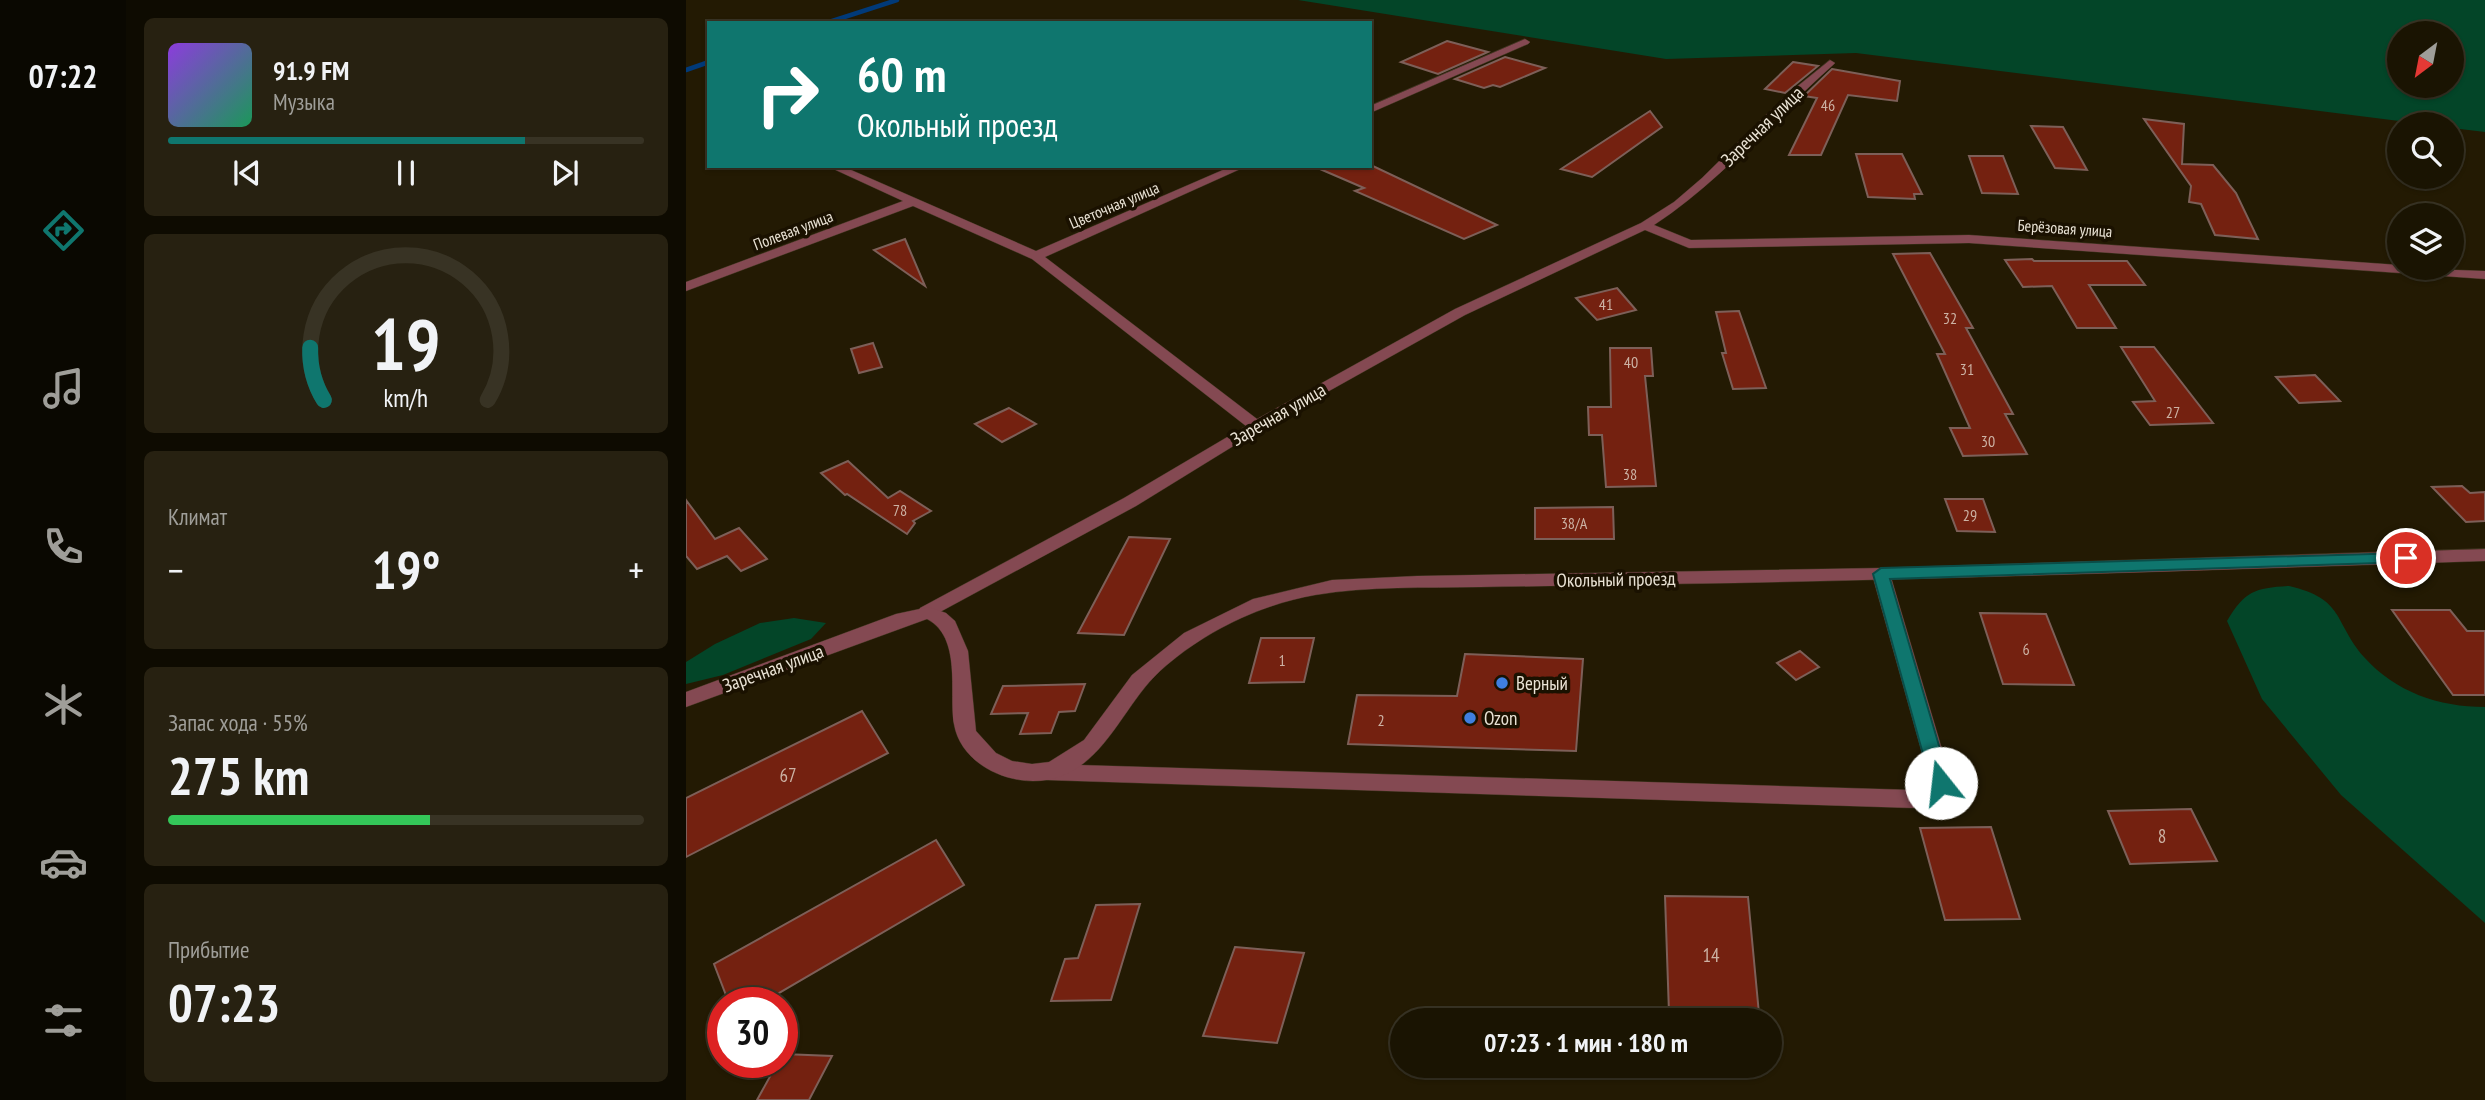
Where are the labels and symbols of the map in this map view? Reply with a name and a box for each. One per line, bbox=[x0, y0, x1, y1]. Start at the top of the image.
north arrow bbox=[2387, 21, 2464, 98]
street label: Заречная улица bbox=[1716, 81, 1808, 171]
house number: 46 bbox=[1821, 95, 1835, 115]
street label: Цветочная улица bbox=[1066, 177, 1162, 233]
street label: Полевая улица bbox=[750, 206, 836, 254]
street label: Берёзовая улица bbox=[2017, 215, 2113, 241]
house number: 41 bbox=[1599, 294, 1613, 314]
house number: 32 bbox=[1943, 308, 1957, 328]
house number: 40 bbox=[1624, 352, 1638, 372]
house number: 31 bbox=[1960, 359, 1974, 379]
street label: Заречная улица bbox=[1226, 377, 1330, 451]
house number: 27 bbox=[2166, 402, 2180, 422]
house number: 30 bbox=[1981, 431, 1995, 451]
house number: 38 bbox=[1623, 464, 1637, 484]
house number: 78 bbox=[893, 500, 907, 520]
house number: 29 bbox=[1963, 505, 1977, 525]
house number: 38/А bbox=[1561, 513, 1588, 533]
pin bbox=[2376, 528, 2436, 588]
street label: Окольный проезд bbox=[1556, 566, 1676, 592]
street label: Заречная улица bbox=[719, 639, 827, 697]
house number: 6 bbox=[2022, 639, 2030, 659]
house number: 1 bbox=[1278, 650, 1286, 670]
place label: Верный bbox=[1516, 671, 1568, 695]
marker: Верный bbox=[1494, 675, 1510, 691]
place label: Ozon bbox=[1484, 706, 1517, 730]
house number: 2 bbox=[1377, 710, 1385, 730]
marker: Ozon bbox=[1462, 710, 1478, 726]
position arrow bbox=[1904, 746, 1978, 820]
house number: 67 bbox=[779, 763, 797, 787]
house number: 8 bbox=[2158, 824, 2166, 848]
house number: 14 bbox=[1702, 943, 1720, 967]
speed limit sign: 30 bbox=[707, 987, 798, 1078]

